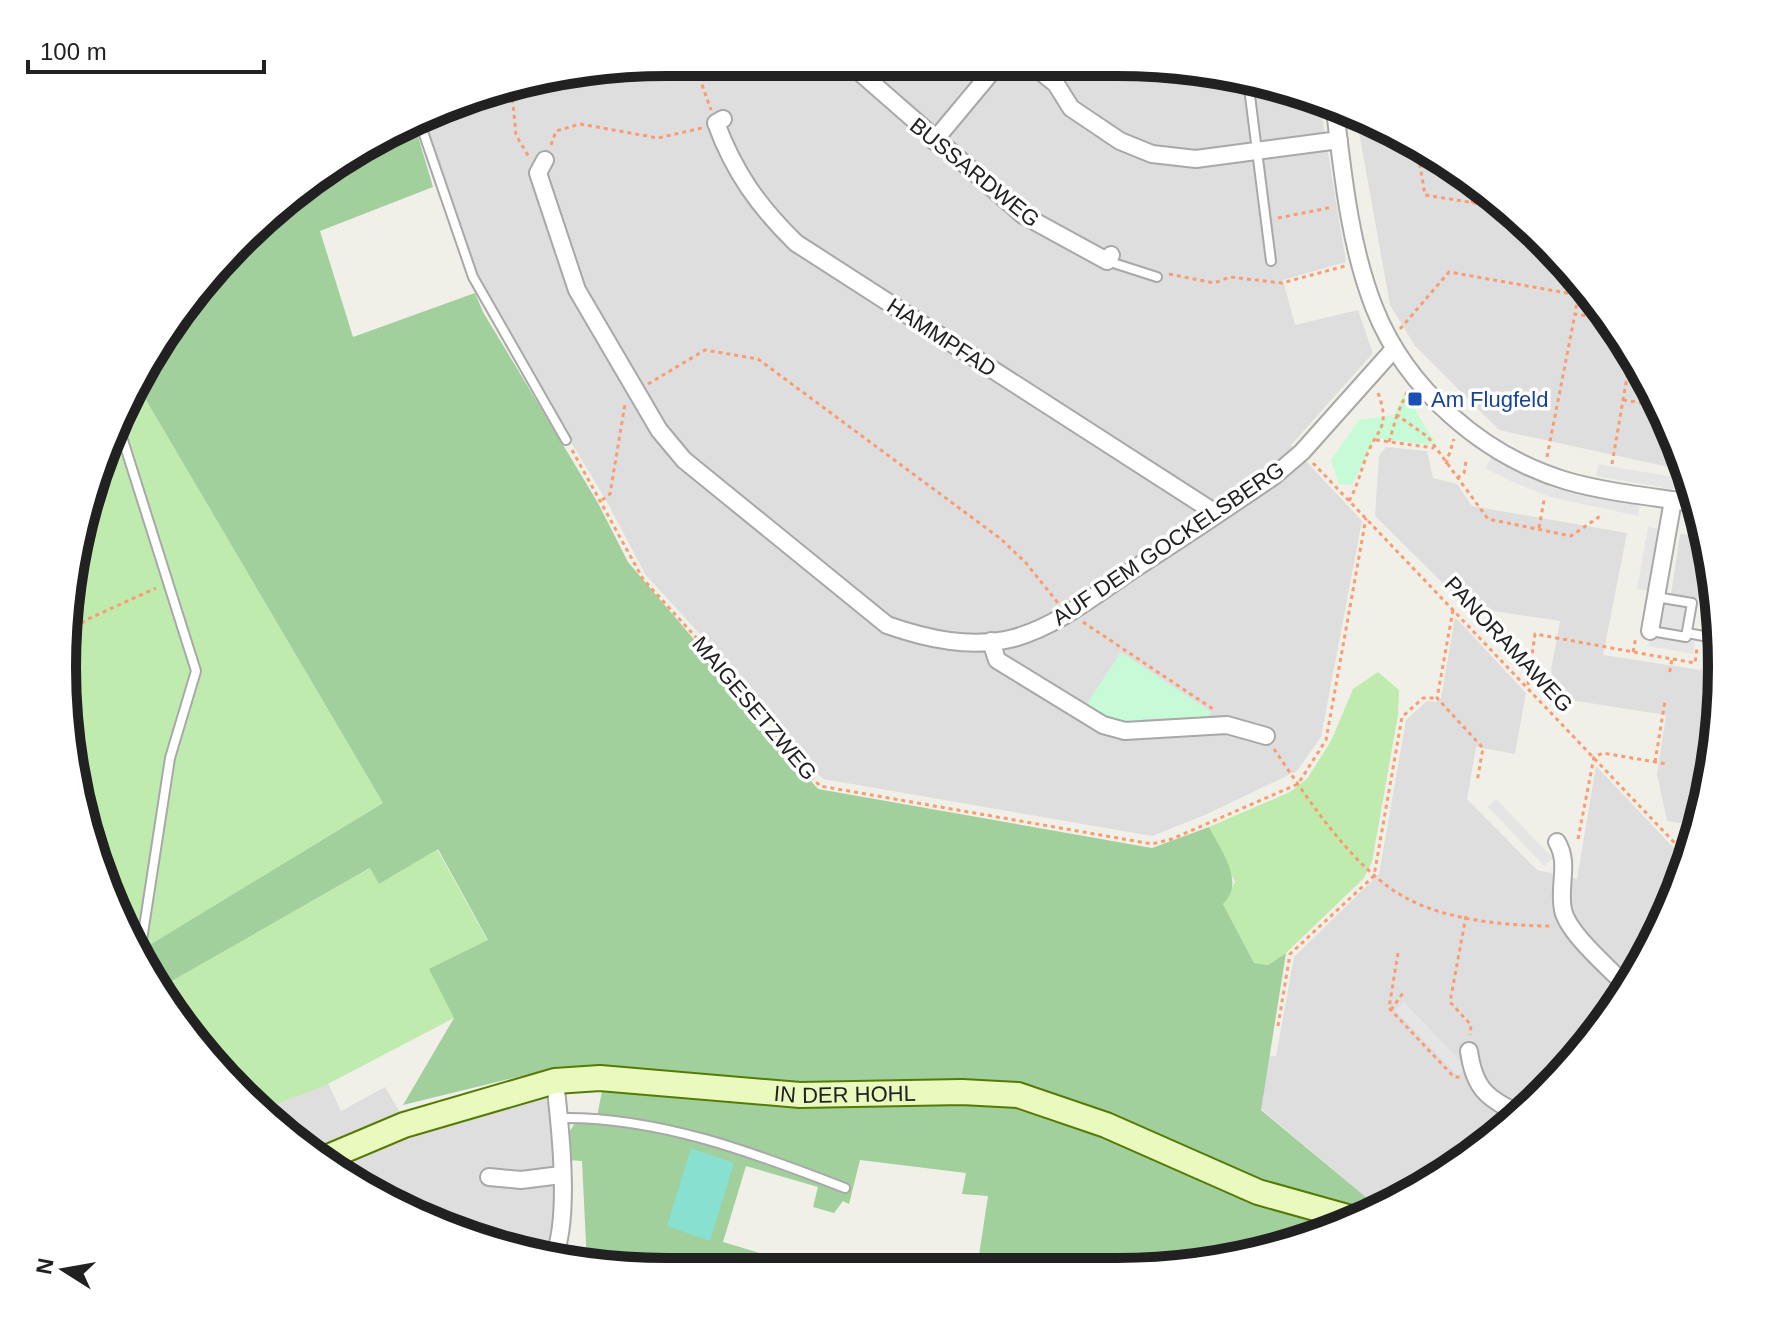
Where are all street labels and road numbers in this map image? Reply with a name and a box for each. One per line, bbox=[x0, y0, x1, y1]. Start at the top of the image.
street label: BUSSARDWEG bbox=[905, 113, 1044, 232]
street label: HAMMPFAD bbox=[883, 293, 1001, 382]
street label: AUF DEM GOCKELSBERG bbox=[1048, 456, 1289, 630]
street label: PANORAMAWEG bbox=[1439, 571, 1578, 717]
street label: MAIGESETZWEG bbox=[687, 631, 822, 785]
street label: IN DER HOHL bbox=[773, 1081, 916, 1108]

